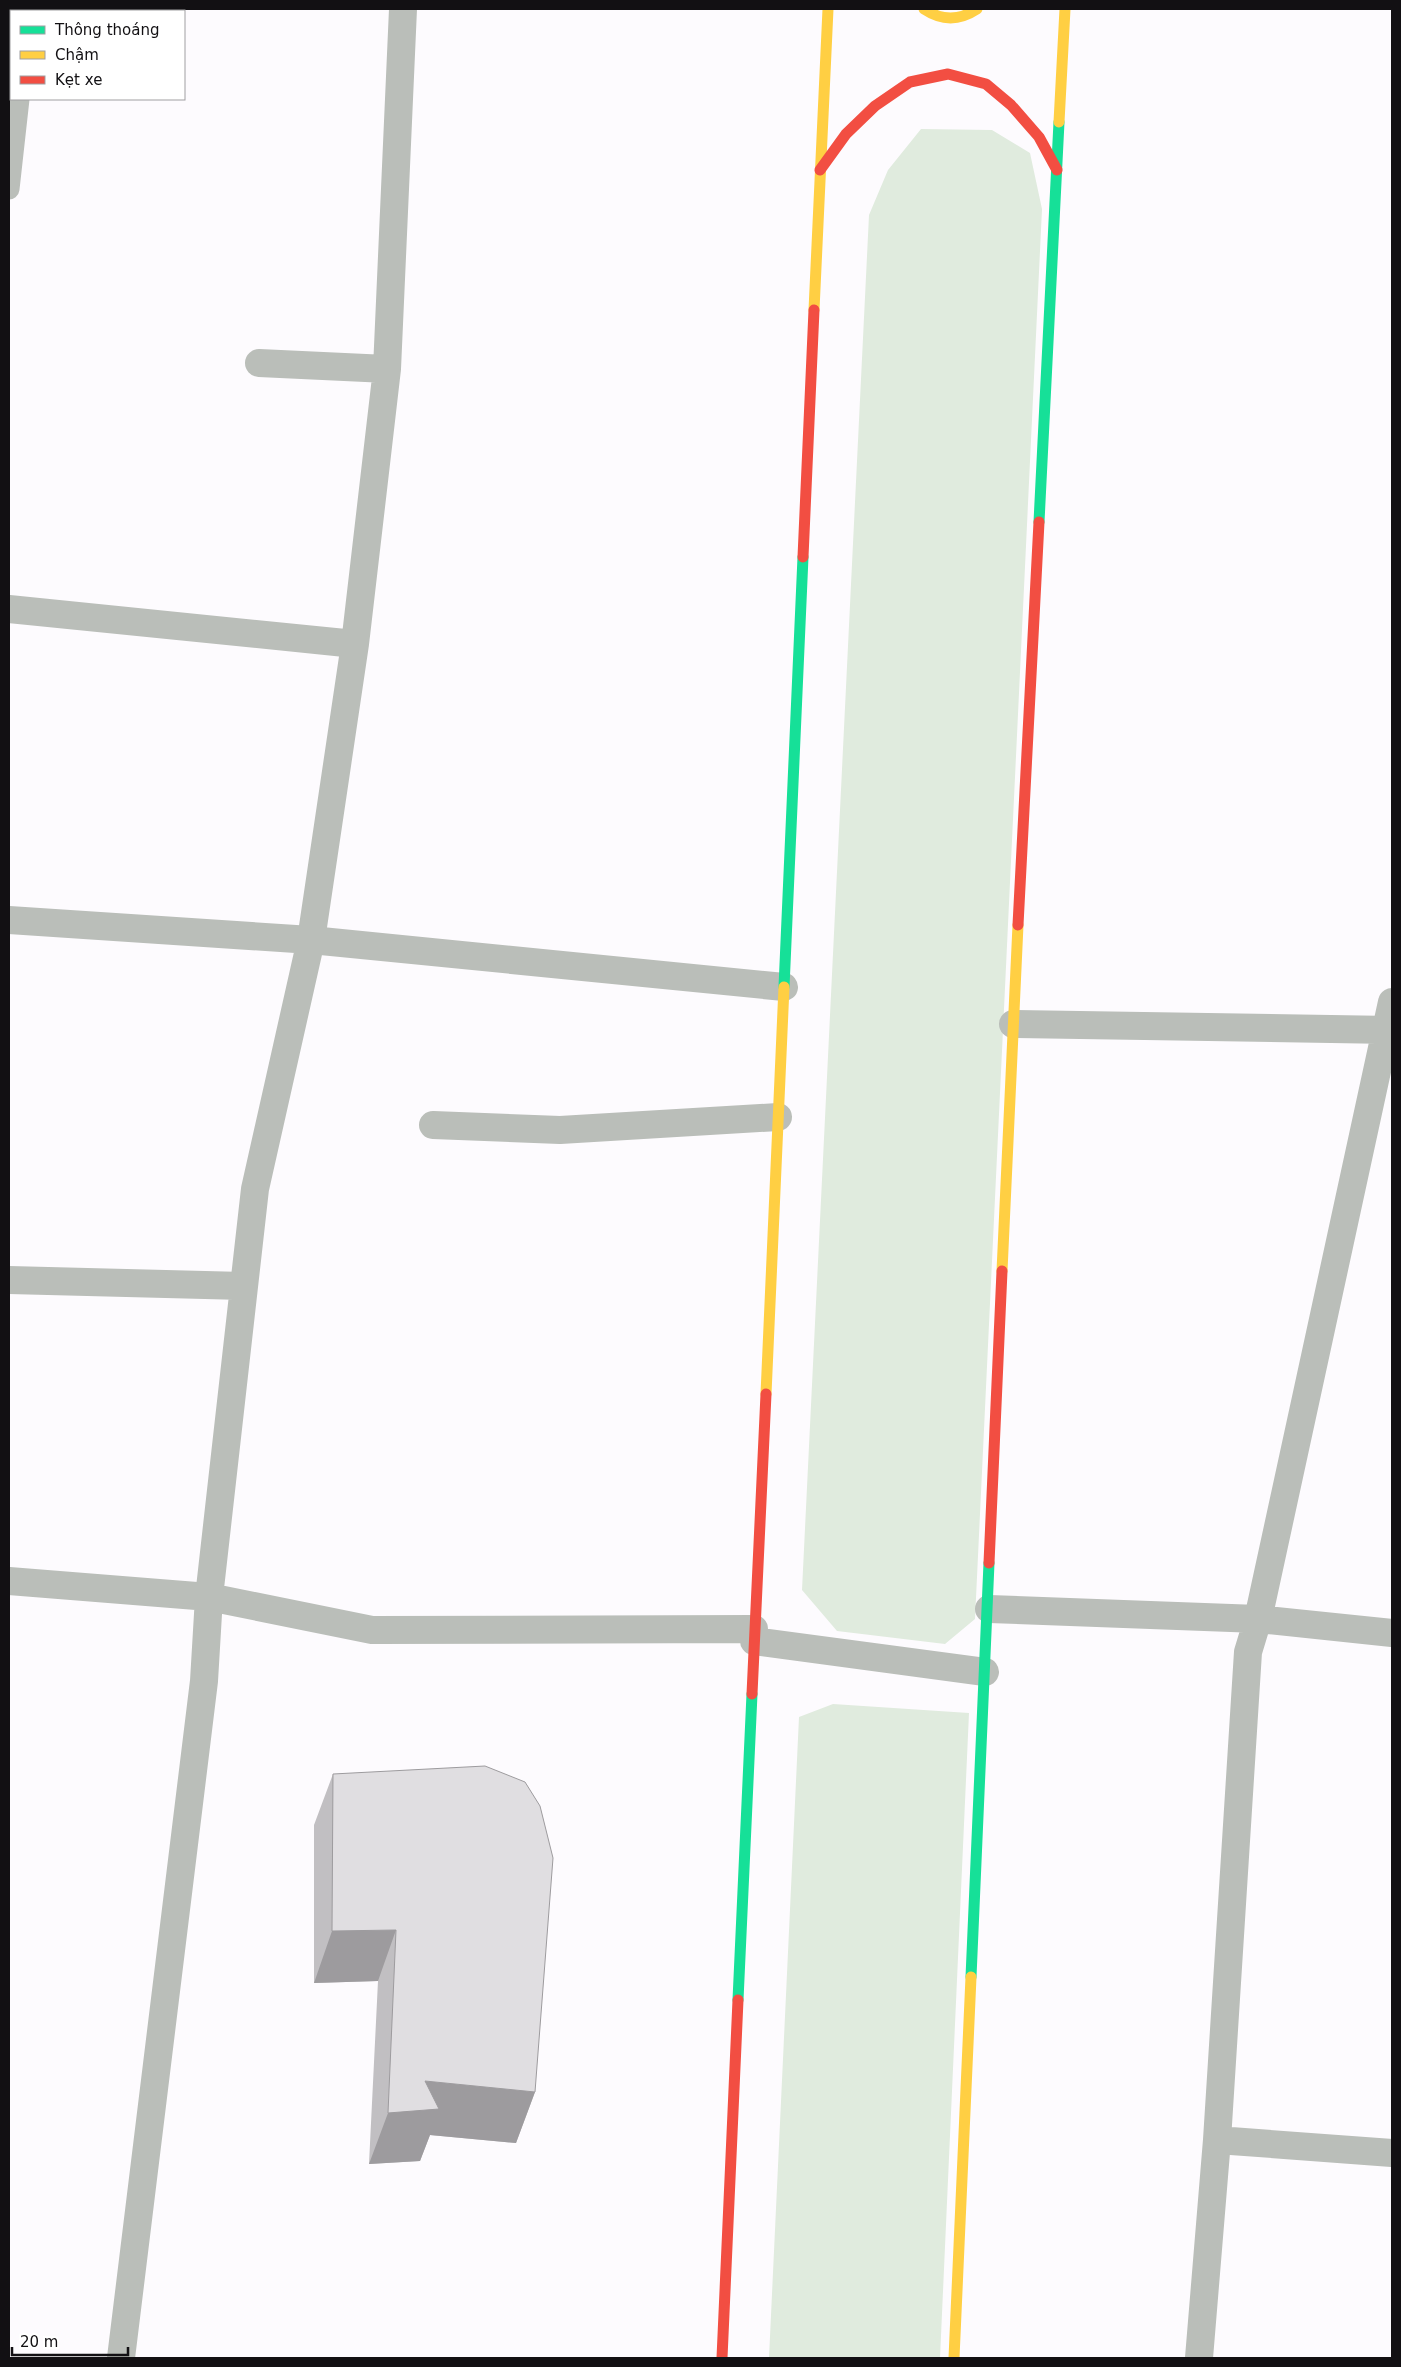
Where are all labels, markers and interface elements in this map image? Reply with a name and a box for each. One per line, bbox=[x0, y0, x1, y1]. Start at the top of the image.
legend bbox=[10, 10, 185, 100]
text: Thông thoáng bbox=[54, 21, 159, 39]
text: Chậm bbox=[55, 46, 99, 64]
text: Kẹt xe bbox=[55, 71, 102, 89]
scale bar bbox=[12, 2324, 129, 2356]
text: 20 m bbox=[20, 2333, 58, 2351]

